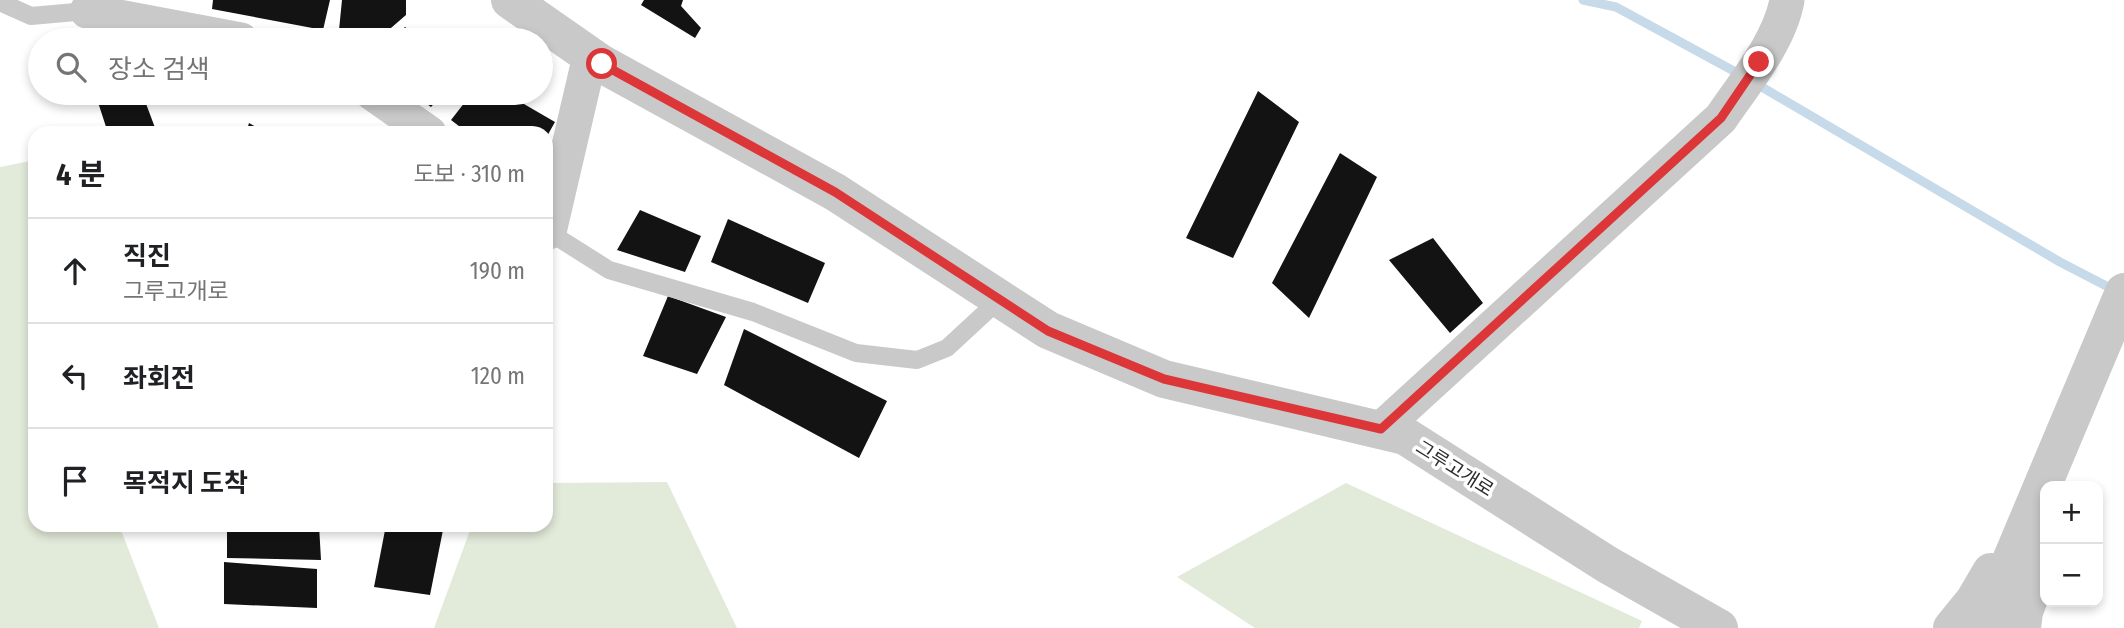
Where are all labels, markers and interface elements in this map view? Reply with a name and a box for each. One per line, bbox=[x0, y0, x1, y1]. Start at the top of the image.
search box bbox=[28, 28, 553, 105]
route end bbox=[1743, 46, 1774, 77]
icon: search bbox=[52, 48, 90, 86]
route start bbox=[586, 48, 617, 79]
text: 장소 검색 bbox=[108, 54, 210, 85]
text: 4 분 bbox=[56, 157, 105, 193]
text: 도보 · 310 m bbox=[413, 160, 525, 188]
text: 직진 bbox=[123, 241, 171, 272]
icon: ahead bbox=[56, 252, 94, 290]
text: 190 m bbox=[470, 257, 525, 285]
text: 그루고개로 bbox=[123, 277, 229, 305]
icon: left bbox=[56, 357, 94, 395]
text: 120 m bbox=[471, 362, 525, 390]
text: 좌회전 bbox=[123, 363, 195, 394]
street label: 그루고개로 bbox=[1412, 436, 1498, 501]
icon: arrive bbox=[56, 462, 94, 500]
text: 목적지 도착 bbox=[123, 468, 248, 499]
map controls bbox=[2040, 481, 2103, 607]
button: + bbox=[2040, 481, 2103, 544]
button: − bbox=[2040, 544, 2103, 607]

